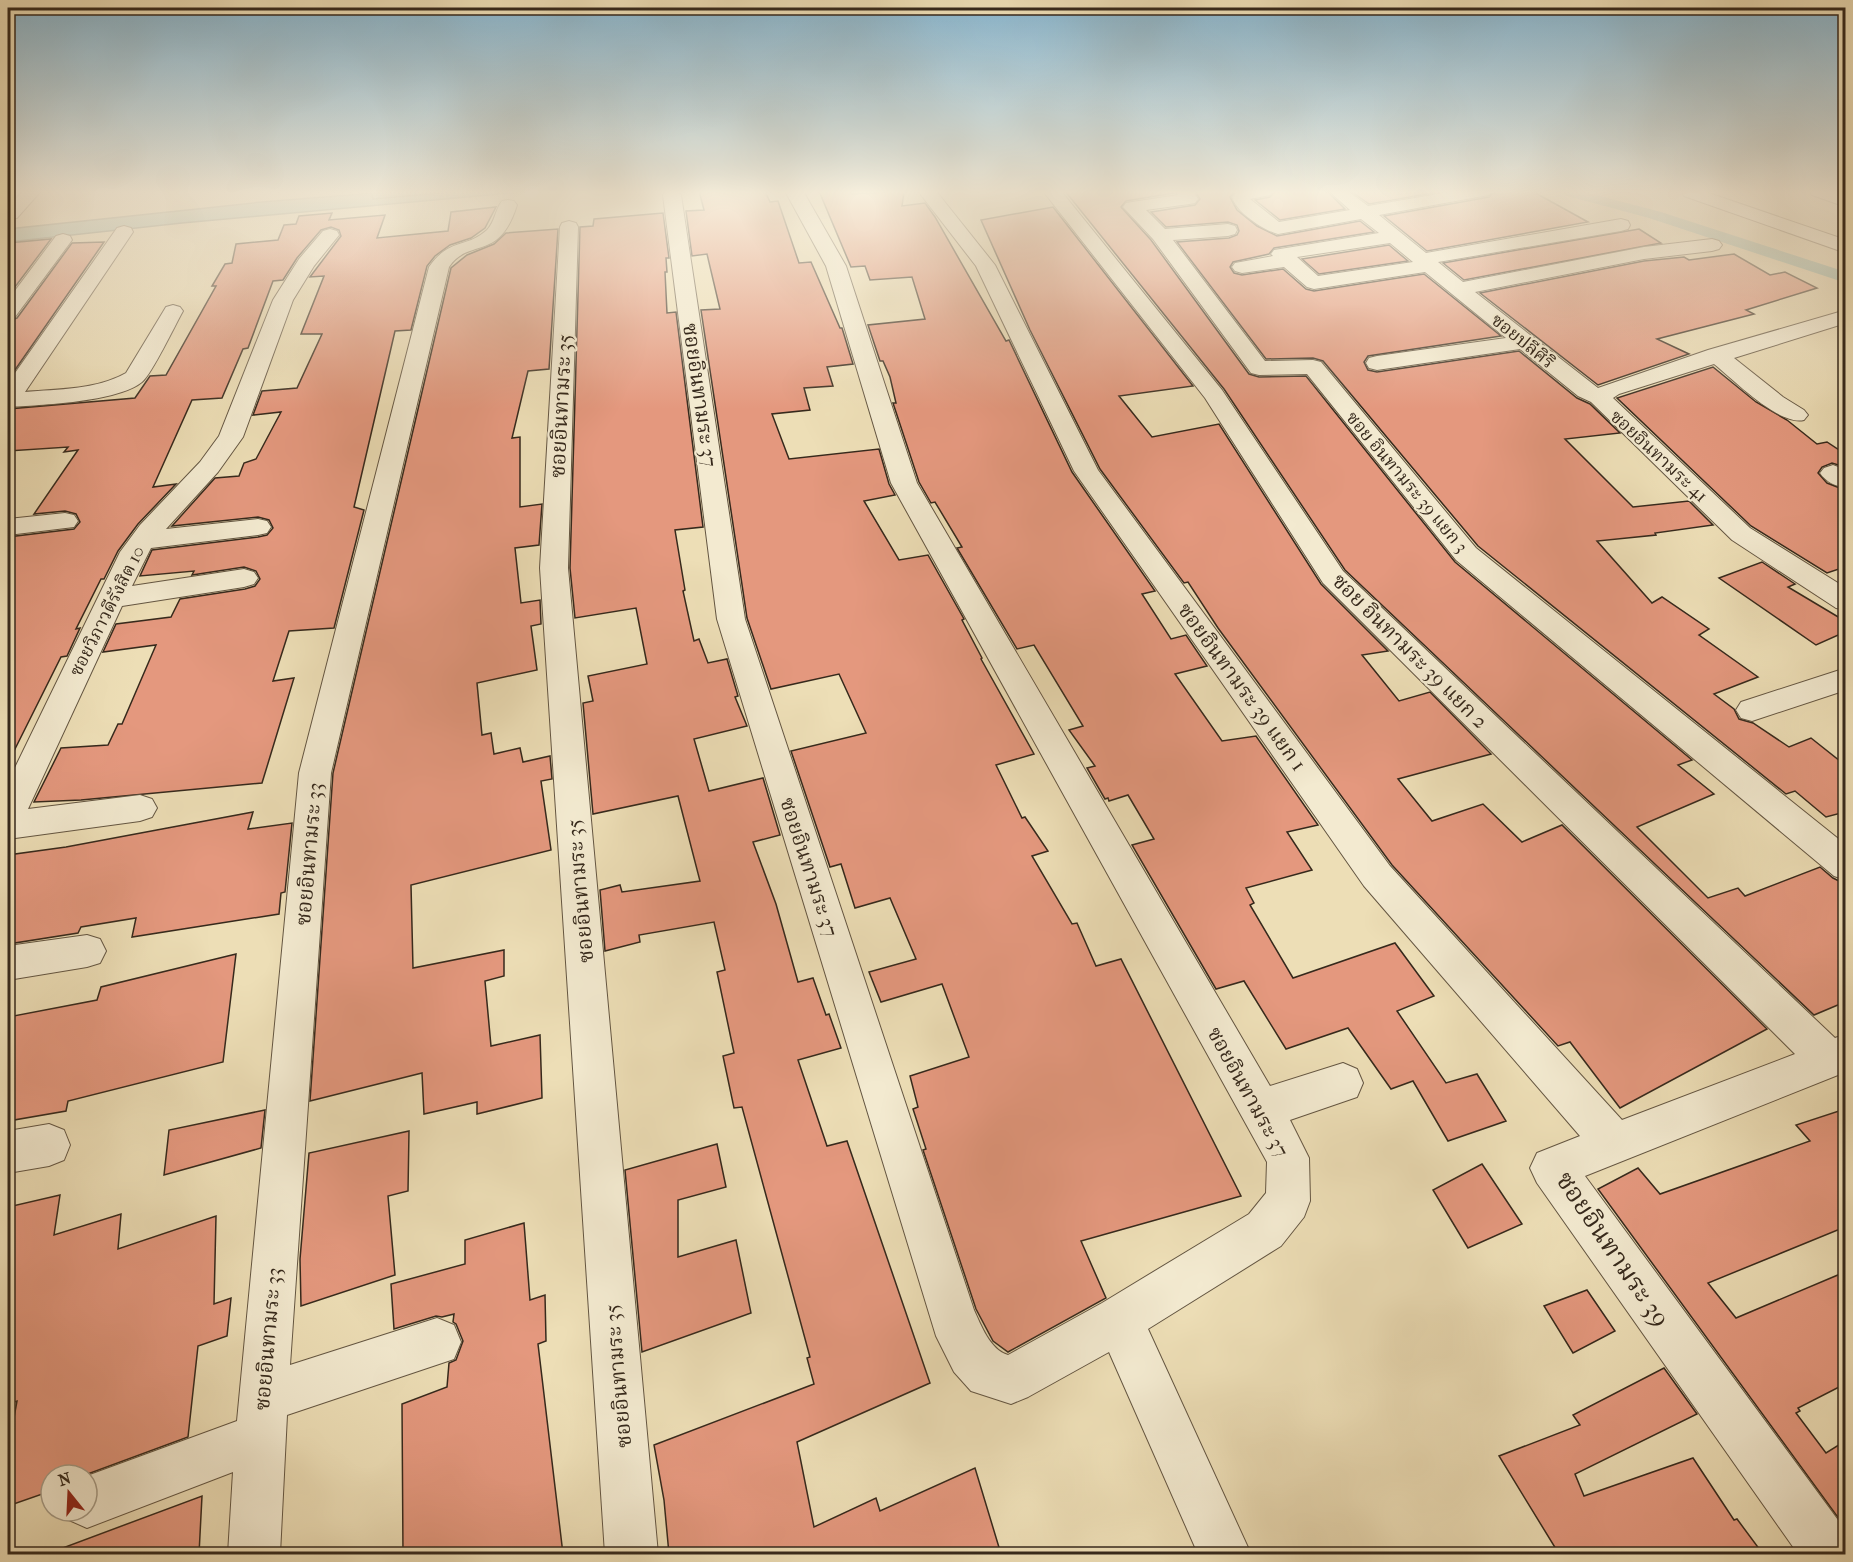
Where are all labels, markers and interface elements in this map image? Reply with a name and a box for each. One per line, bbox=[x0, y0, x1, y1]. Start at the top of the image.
street label: ซอยปลีศิริ bbox=[1487, 310, 1558, 373]
street label: ซอยอินทามระ 37 bbox=[678, 321, 722, 469]
street label: ซอยอินทามระ 35 bbox=[545, 333, 577, 479]
street label: ซอยอินทามระ 41 bbox=[1606, 406, 1712, 507]
street label: ซอย อินทามระ 39 แยก 3 bbox=[1342, 408, 1472, 557]
street label: ซอยวิภาวดีรังสิต 10 bbox=[66, 543, 149, 680]
street label: ซอย อินทามระ 39 แยก 2 bbox=[1328, 569, 1493, 734]
street label: ซอยอินทามระ 39 แยก 1 bbox=[1173, 598, 1311, 776]
street label: ซอยอินทามระ 33 bbox=[291, 781, 327, 927]
street label: ซอยอินทามระ 37 bbox=[775, 794, 843, 940]
street label: ซอยอินทามระ 35 bbox=[562, 818, 598, 964]
street label: ซอยอินทามระ 37 bbox=[1202, 1023, 1294, 1161]
street label: ซอยอินทามระ 39 bbox=[1549, 1166, 1676, 1333]
street label: ซอยอินทามระ 33 bbox=[250, 1266, 286, 1412]
street label: ซอยอินทามระ 35 bbox=[600, 1303, 636, 1449]
north arrow bbox=[39, 1463, 99, 1523]
text: N bbox=[56, 1468, 74, 1490]

